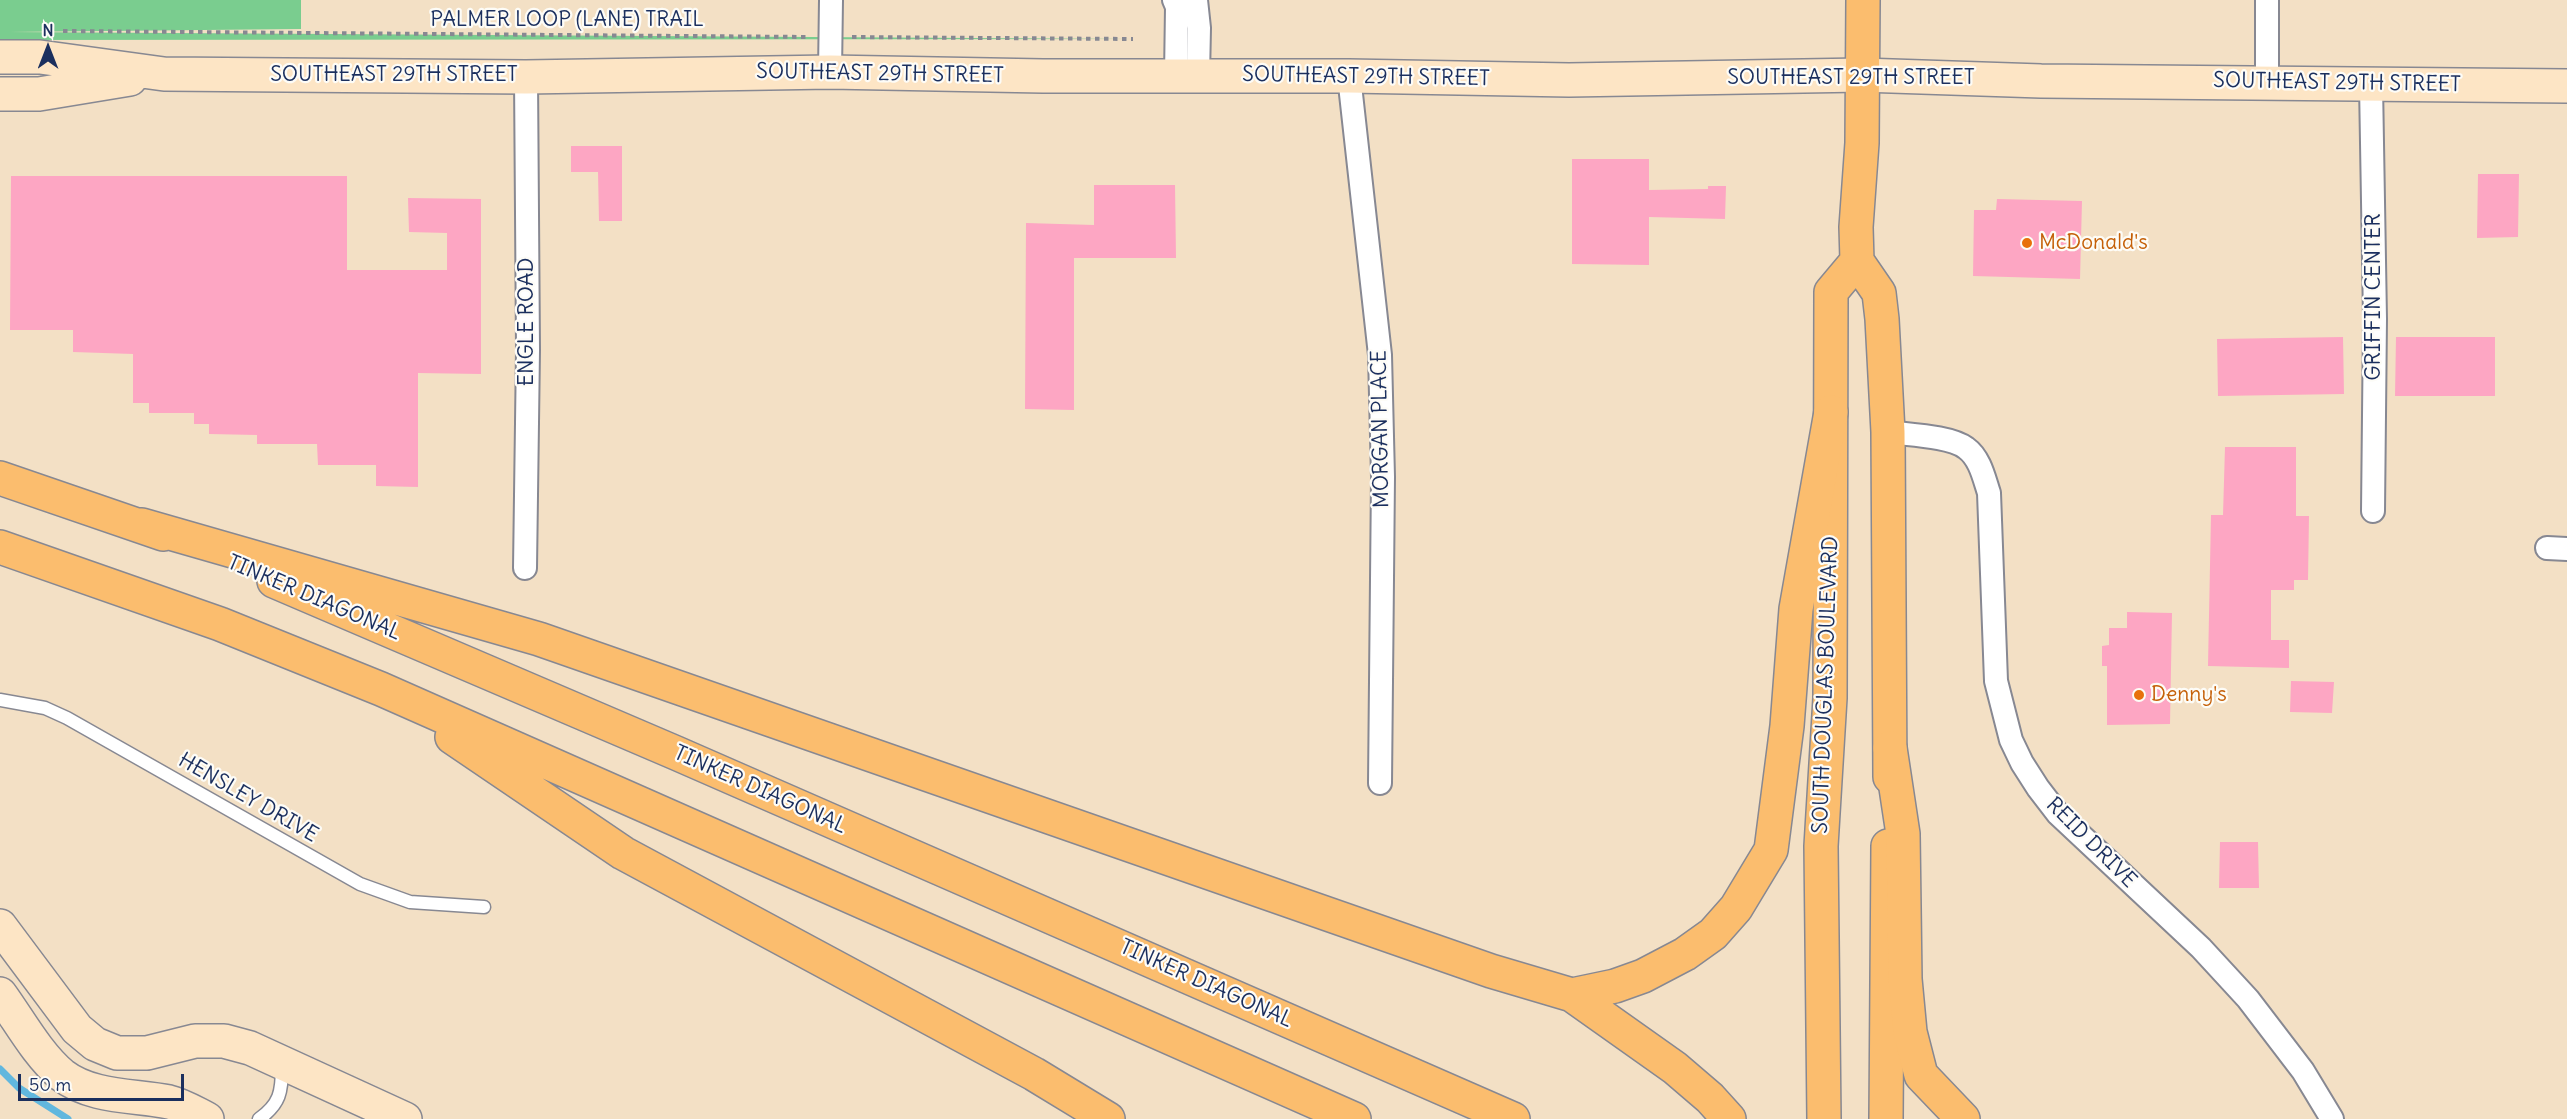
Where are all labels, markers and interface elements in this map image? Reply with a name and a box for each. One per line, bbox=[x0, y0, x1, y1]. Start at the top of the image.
street label: PALMER LOOP (LANE) TRAIL bbox=[430, 7, 704, 33]
north arrow bbox=[18, 18, 78, 78]
text: N bbox=[42, 20, 54, 40]
street label: SOUTHEAST 29TH STREET bbox=[756, 59, 1004, 89]
street label: SOUTHEAST 29TH STREET bbox=[270, 62, 518, 88]
street label: SOUTHEAST 29TH STREET bbox=[1242, 62, 1490, 92]
street label: SOUTHEAST 29TH STREET bbox=[1727, 65, 1975, 91]
street label: SOUTHEAST 29TH STREET bbox=[2213, 68, 2461, 98]
street label: GRIFFIN CENTER bbox=[2361, 213, 2387, 381]
place label: McDonald's bbox=[2039, 230, 2148, 256]
marker: McDonald's bbox=[2020, 236, 2034, 250]
street label: ENGLE ROAD bbox=[514, 258, 540, 386]
street label: MORGAN PLACE bbox=[1367, 350, 1395, 508]
street label: SOUTH DOUGLAS BOULEVARD bbox=[1808, 536, 1844, 834]
street label: TINKER DIAGONAL bbox=[223, 550, 405, 646]
place label: Denny's bbox=[2151, 682, 2227, 708]
marker: Denny's bbox=[2132, 688, 2146, 702]
street label: TINKER DIAGONAL bbox=[670, 741, 850, 839]
street label: HENSLEY DRIVE bbox=[174, 748, 322, 848]
street label: REID DRIVE bbox=[2041, 793, 2141, 893]
street label: TINKER DIAGONAL bbox=[1116, 935, 1296, 1033]
scale bar bbox=[21, 1062, 188, 1100]
text: 50 m bbox=[29, 1073, 71, 1096]

